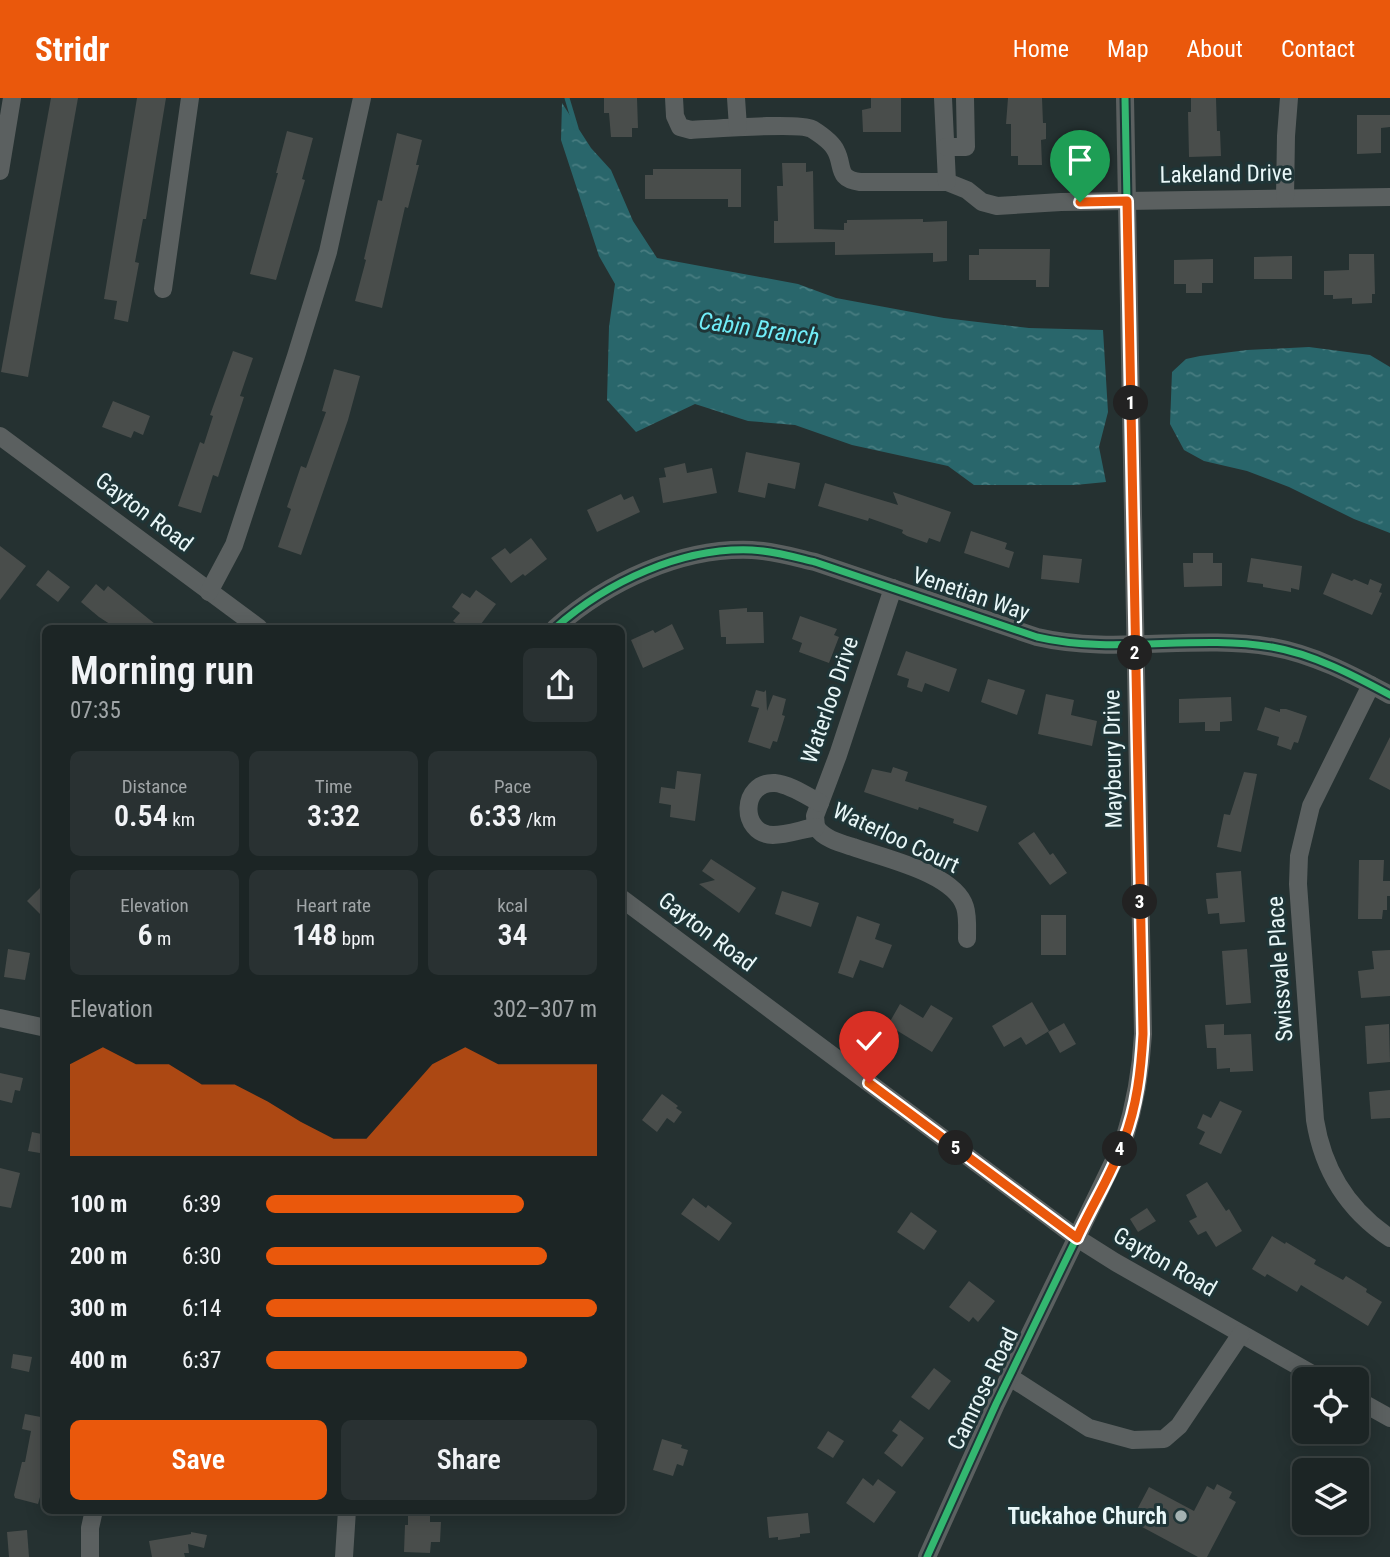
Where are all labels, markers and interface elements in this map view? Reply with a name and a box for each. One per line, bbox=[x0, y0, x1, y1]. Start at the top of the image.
text: Stridr bbox=[35, 30, 109, 69]
text: Home bbox=[1013, 35, 1069, 63]
text: Map bbox=[1107, 35, 1149, 63]
text: About bbox=[1187, 35, 1243, 63]
text: Contact bbox=[1281, 35, 1355, 63]
pin bbox=[1050, 130, 1110, 202]
icon: arrive bbox=[1061, 141, 1099, 179]
street label: Lakeland Drive bbox=[1159, 159, 1293, 189]
water label: Cabin Branch bbox=[697, 307, 821, 351]
pin: 1 bbox=[1114, 386, 1148, 420]
text: 1 bbox=[1126, 391, 1135, 414]
street label: Gayton Road bbox=[90, 467, 198, 557]
street label: Venetian Way bbox=[909, 561, 1034, 627]
street label: Waterloo Drive bbox=[796, 633, 864, 767]
pin: 2 bbox=[1118, 636, 1152, 670]
text: 2 bbox=[1130, 641, 1139, 664]
button: share bbox=[523, 648, 597, 722]
text: Morning run bbox=[70, 649, 254, 693]
street label: Maybeury Drive bbox=[1098, 689, 1128, 829]
text: 07:35 bbox=[70, 697, 121, 724]
text: Distance bbox=[122, 775, 187, 798]
text: Time bbox=[315, 775, 352, 798]
text: Pace bbox=[494, 775, 531, 798]
street label: Waterloo Court bbox=[828, 797, 964, 879]
text: 0.54 bbox=[114, 798, 168, 833]
text: 3:32 bbox=[307, 798, 360, 833]
text: 6:33 bbox=[469, 798, 522, 833]
text: km bbox=[168, 808, 195, 831]
text: /km bbox=[522, 808, 556, 831]
pin: 3 bbox=[1122, 884, 1158, 920]
street label: Gayton Road bbox=[653, 887, 761, 977]
text: 3 bbox=[1135, 890, 1144, 913]
text: Elevation bbox=[120, 894, 189, 917]
text: Heart rate bbox=[296, 894, 371, 917]
text: kcal bbox=[497, 894, 528, 917]
street label: Swissvale Place bbox=[1261, 895, 1299, 1043]
text: 6 bbox=[138, 917, 153, 952]
text: 148 bbox=[292, 917, 337, 952]
text: 34 bbox=[497, 917, 528, 952]
text: m bbox=[153, 927, 171, 950]
text: bpm bbox=[337, 927, 375, 950]
text: Elevation bbox=[70, 996, 153, 1023]
text: 302–307 m bbox=[493, 996, 597, 1023]
pin bbox=[839, 1011, 899, 1083]
icon: check bbox=[850, 1022, 888, 1060]
pin: 5 bbox=[939, 1130, 974, 1166]
pin: 4 bbox=[1102, 1132, 1138, 1166]
text: 5 bbox=[951, 1136, 960, 1159]
text: 4 bbox=[1115, 1137, 1124, 1160]
text: 100 m bbox=[70, 1191, 127, 1218]
text: 6:39 bbox=[182, 1191, 221, 1218]
street label: Gayton Road bbox=[1109, 1222, 1221, 1302]
text: 200 m bbox=[70, 1243, 127, 1270]
text: 6:30 bbox=[182, 1243, 221, 1270]
text: 300 m bbox=[70, 1295, 127, 1322]
text: 6:14 bbox=[182, 1295, 221, 1322]
street label: Camrose Road bbox=[942, 1324, 1024, 1454]
text: 400 m bbox=[70, 1347, 127, 1374]
text: 6:37 bbox=[182, 1347, 221, 1374]
map controls bbox=[1292, 1367, 1369, 1535]
button: locate bbox=[1292, 1367, 1369, 1444]
button: Save bbox=[70, 1420, 327, 1500]
button: Share bbox=[341, 1420, 597, 1500]
button: layers bbox=[1292, 1458, 1369, 1535]
place label: Tuckahoe Church bbox=[1007, 1503, 1167, 1530]
marker: Tuckahoe Church bbox=[1173, 1508, 1189, 1524]

